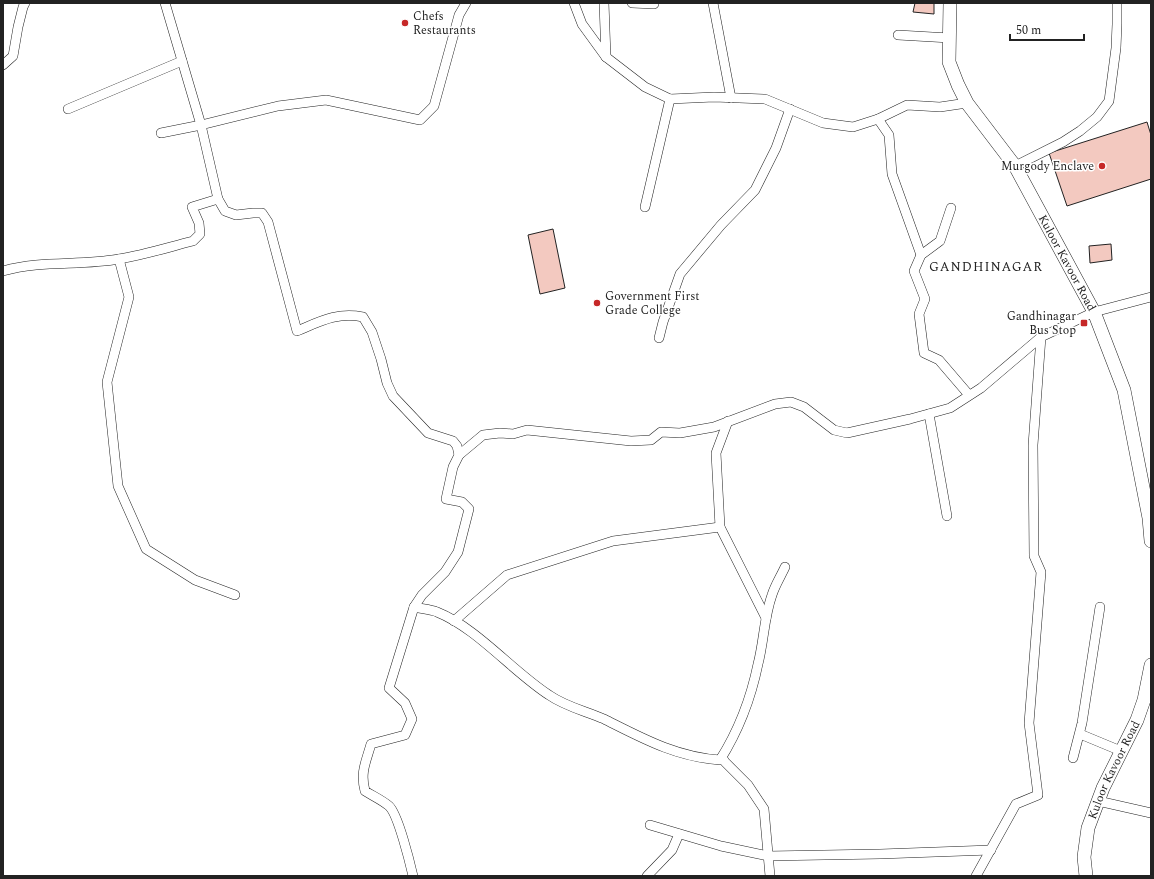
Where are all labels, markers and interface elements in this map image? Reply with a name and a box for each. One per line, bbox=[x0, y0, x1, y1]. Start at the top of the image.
place label: Chefs Restaurants bbox=[413, 7, 476, 40]
scale bar bbox=[1010, 16, 1084, 42]
marker: Chefs Restaurants bbox=[400, 18, 410, 28]
text: 50 m bbox=[1016, 21, 1041, 40]
place label: Murgody Enclave bbox=[1001, 157, 1094, 176]
marker: Murgody Enclave bbox=[1097, 161, 1107, 171]
street label: Kuloor Kavoor Road bbox=[1033, 211, 1101, 315]
district label: GANDHINAGAR bbox=[929, 257, 1043, 277]
place label: Government First Grade College bbox=[605, 287, 699, 320]
marker: Government First Grade College bbox=[592, 298, 602, 308]
place label: Gandhinagar Bus Stop bbox=[1007, 307, 1076, 340]
marker: Gandhinagar Bus Stop bbox=[1079, 318, 1089, 328]
street label: Kuloor Kavoor Road bbox=[1083, 717, 1145, 822]

